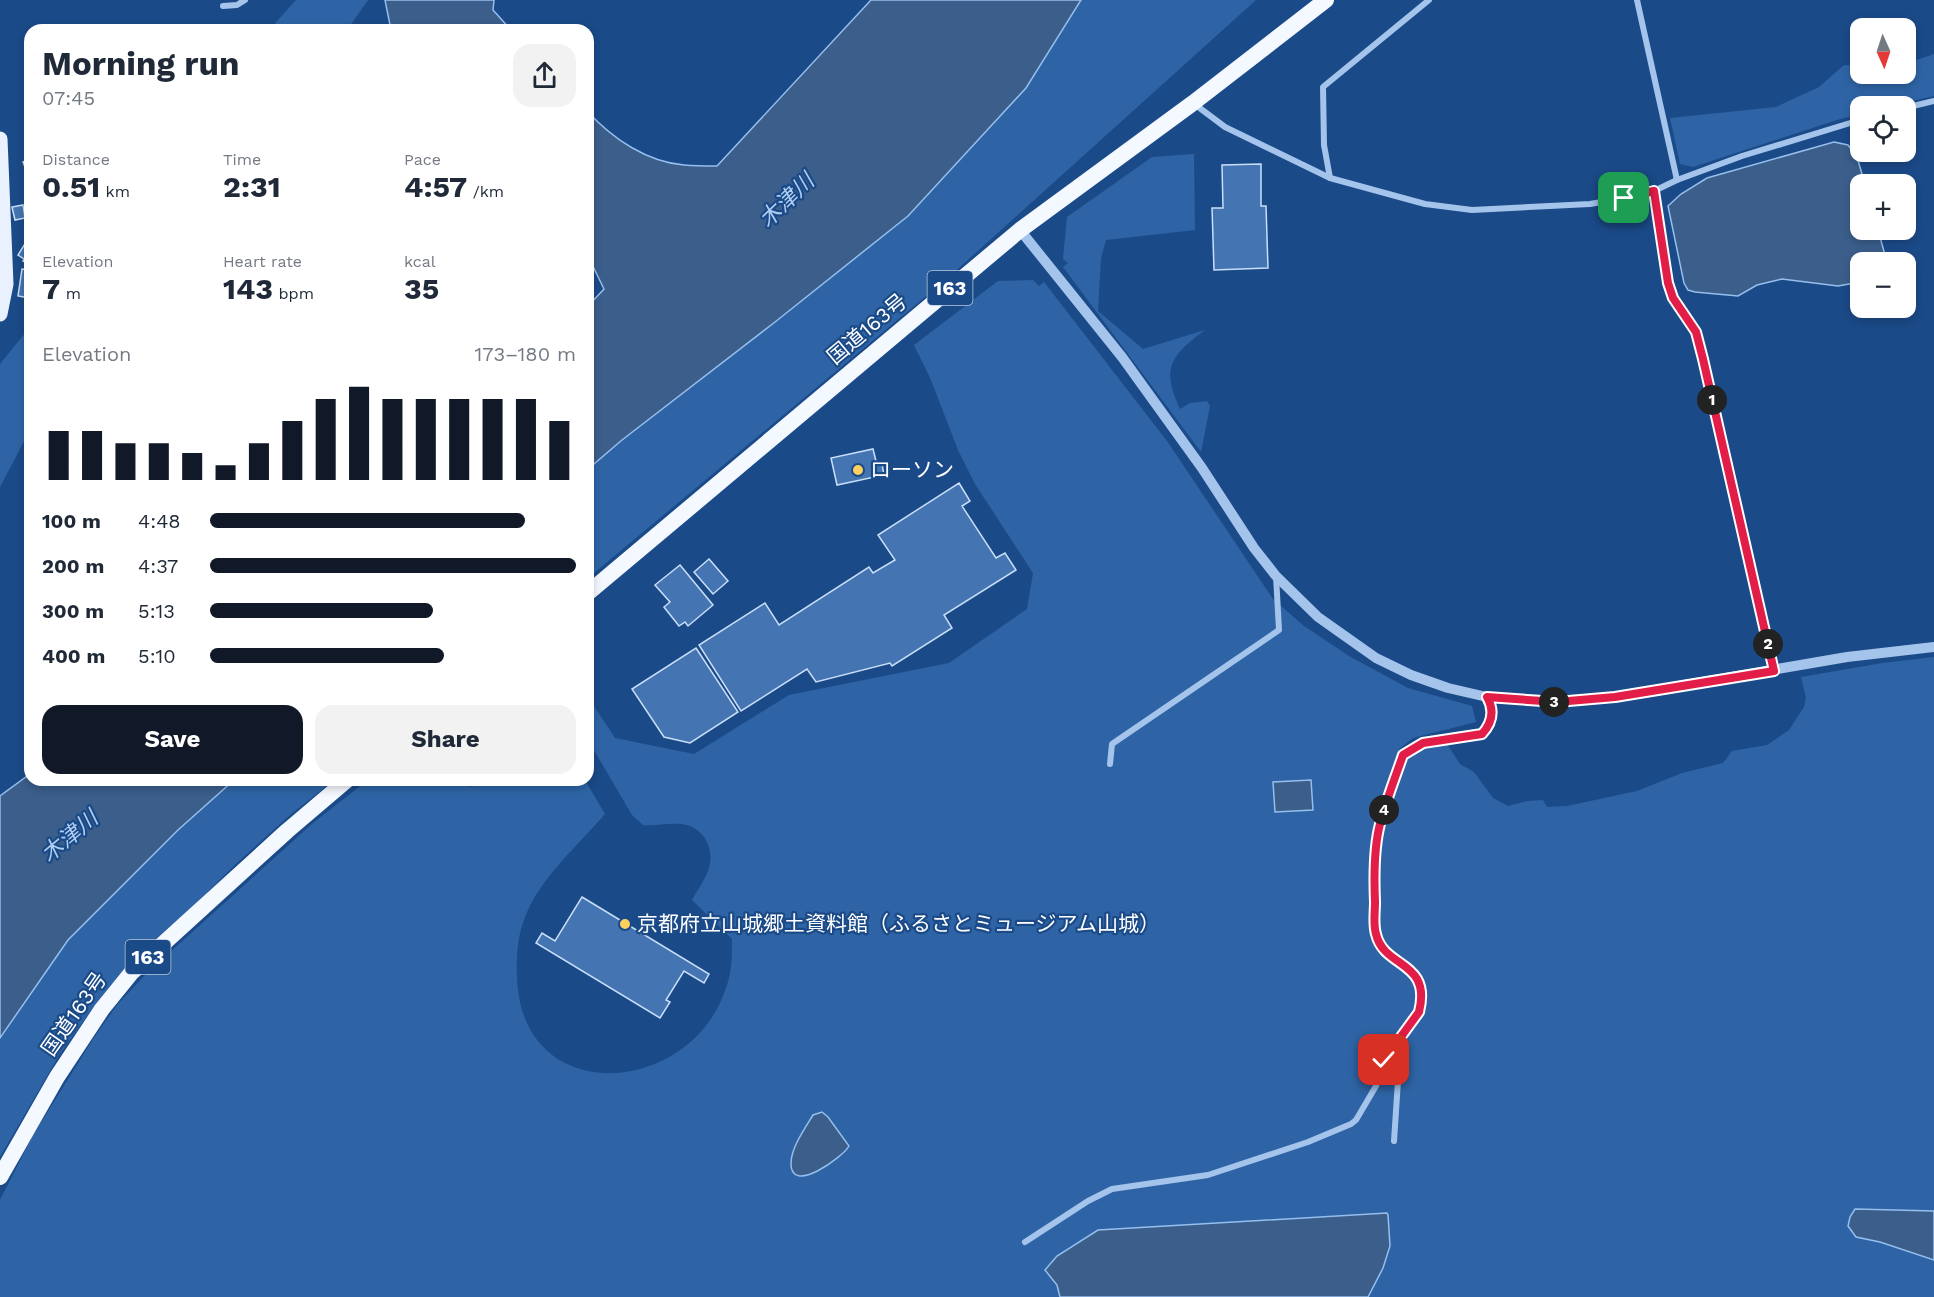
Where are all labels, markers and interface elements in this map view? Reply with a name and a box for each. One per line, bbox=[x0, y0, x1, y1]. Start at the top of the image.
north arrow bbox=[1850, 18, 1916, 84]
map controls bbox=[1850, 18, 1916, 318]
text: Morning run bbox=[42, 44, 239, 83]
button: share bbox=[513, 44, 576, 107]
text: 07:45 bbox=[42, 86, 95, 110]
button: locate bbox=[1850, 96, 1916, 162]
text: Distance bbox=[42, 150, 110, 169]
text: Time bbox=[223, 150, 261, 169]
text: Pace bbox=[404, 150, 441, 169]
water label: 木津川 bbox=[754, 167, 820, 232]
text: 0.51 bbox=[42, 169, 100, 204]
text: 2:31 bbox=[223, 169, 281, 204]
text: 4:57 bbox=[404, 169, 467, 204]
pin bbox=[1598, 172, 1649, 223]
button: + bbox=[1850, 174, 1916, 240]
icon: arrive bbox=[1607, 181, 1640, 214]
text: km bbox=[100, 182, 130, 201]
text: /km bbox=[467, 182, 504, 201]
text: Elevation bbox=[42, 252, 113, 271]
text: Heart rate bbox=[223, 252, 302, 271]
text: kcal bbox=[404, 252, 436, 271]
button: − bbox=[1850, 252, 1916, 318]
text: 7 bbox=[42, 271, 60, 306]
text: 143 bbox=[223, 271, 273, 306]
text: 35 bbox=[404, 271, 439, 306]
road number: 163 bbox=[928, 271, 972, 305]
text: m bbox=[60, 284, 81, 303]
text: bpm bbox=[273, 284, 314, 303]
street label: 国道163号 bbox=[822, 288, 912, 369]
text: Elevation bbox=[42, 342, 131, 366]
text: 173–180 m bbox=[474, 342, 576, 366]
pin: 1 bbox=[1697, 385, 1727, 415]
text: 1 bbox=[1709, 390, 1715, 409]
place label: ローソン bbox=[870, 457, 954, 482]
marker: ローソン bbox=[851, 463, 865, 477]
text: 100 m bbox=[42, 509, 101, 533]
text: 4:48 bbox=[138, 509, 181, 533]
text: 200 m bbox=[42, 554, 104, 578]
text: 4:37 bbox=[138, 554, 178, 578]
text: 300 m bbox=[42, 599, 104, 623]
text: 5:13 bbox=[138, 599, 175, 623]
pin: 2 bbox=[1753, 629, 1783, 659]
text: 2 bbox=[1763, 634, 1773, 653]
text: 400 m bbox=[42, 644, 105, 668]
text: 5:10 bbox=[138, 644, 176, 668]
pin: 3 bbox=[1539, 687, 1569, 717]
text: 3 bbox=[1549, 692, 1559, 711]
button: Save bbox=[42, 705, 303, 774]
button: Share bbox=[315, 705, 576, 774]
pin: 4 bbox=[1369, 795, 1399, 825]
text: 4 bbox=[1379, 800, 1389, 819]
water label: 木津川 bbox=[36, 804, 104, 867]
place label: 京都府立山城郷土資料館（ふるさとミュージアム山城） bbox=[637, 911, 1160, 936]
marker: 京都府立山城郷土資料館（ふるさとミュージアム山城） bbox=[618, 917, 632, 931]
road number: 163 bbox=[126, 940, 170, 974]
street label: 国道163号 bbox=[36, 967, 111, 1060]
pin bbox=[1358, 1034, 1409, 1085]
icon: check bbox=[1367, 1043, 1400, 1076]

